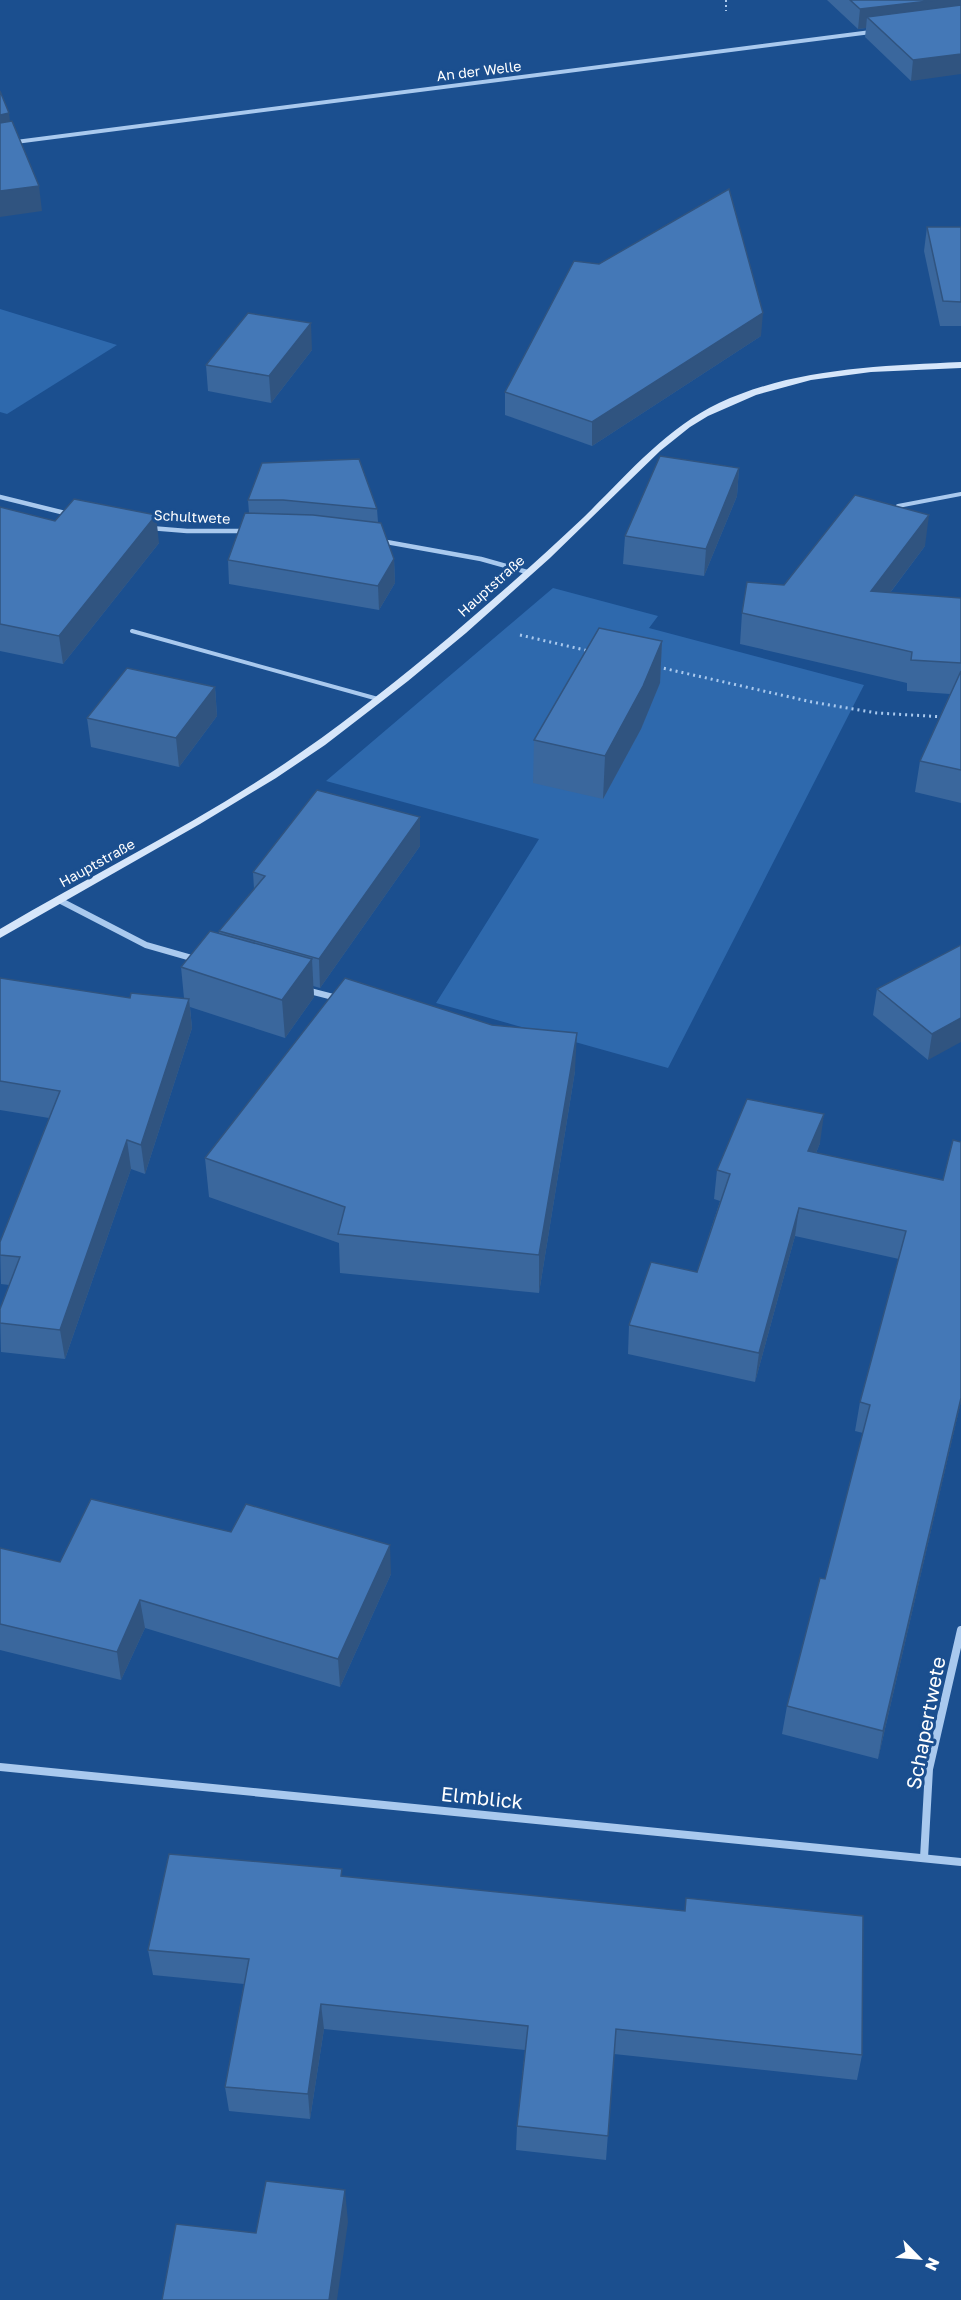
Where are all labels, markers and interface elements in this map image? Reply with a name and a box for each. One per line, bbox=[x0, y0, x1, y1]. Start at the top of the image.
street label: An der Welle bbox=[436, 57, 522, 84]
street label: Schultwete bbox=[153, 506, 231, 527]
street label: Hauptstraße bbox=[454, 551, 527, 620]
street label: Hauptstraße bbox=[56, 835, 137, 890]
street label: Schapertwete bbox=[900, 1654, 950, 1791]
street label: Elmblick bbox=[440, 1781, 524, 1813]
north arrow bbox=[889, 2228, 949, 2288]
text: N bbox=[921, 2255, 944, 2274]

